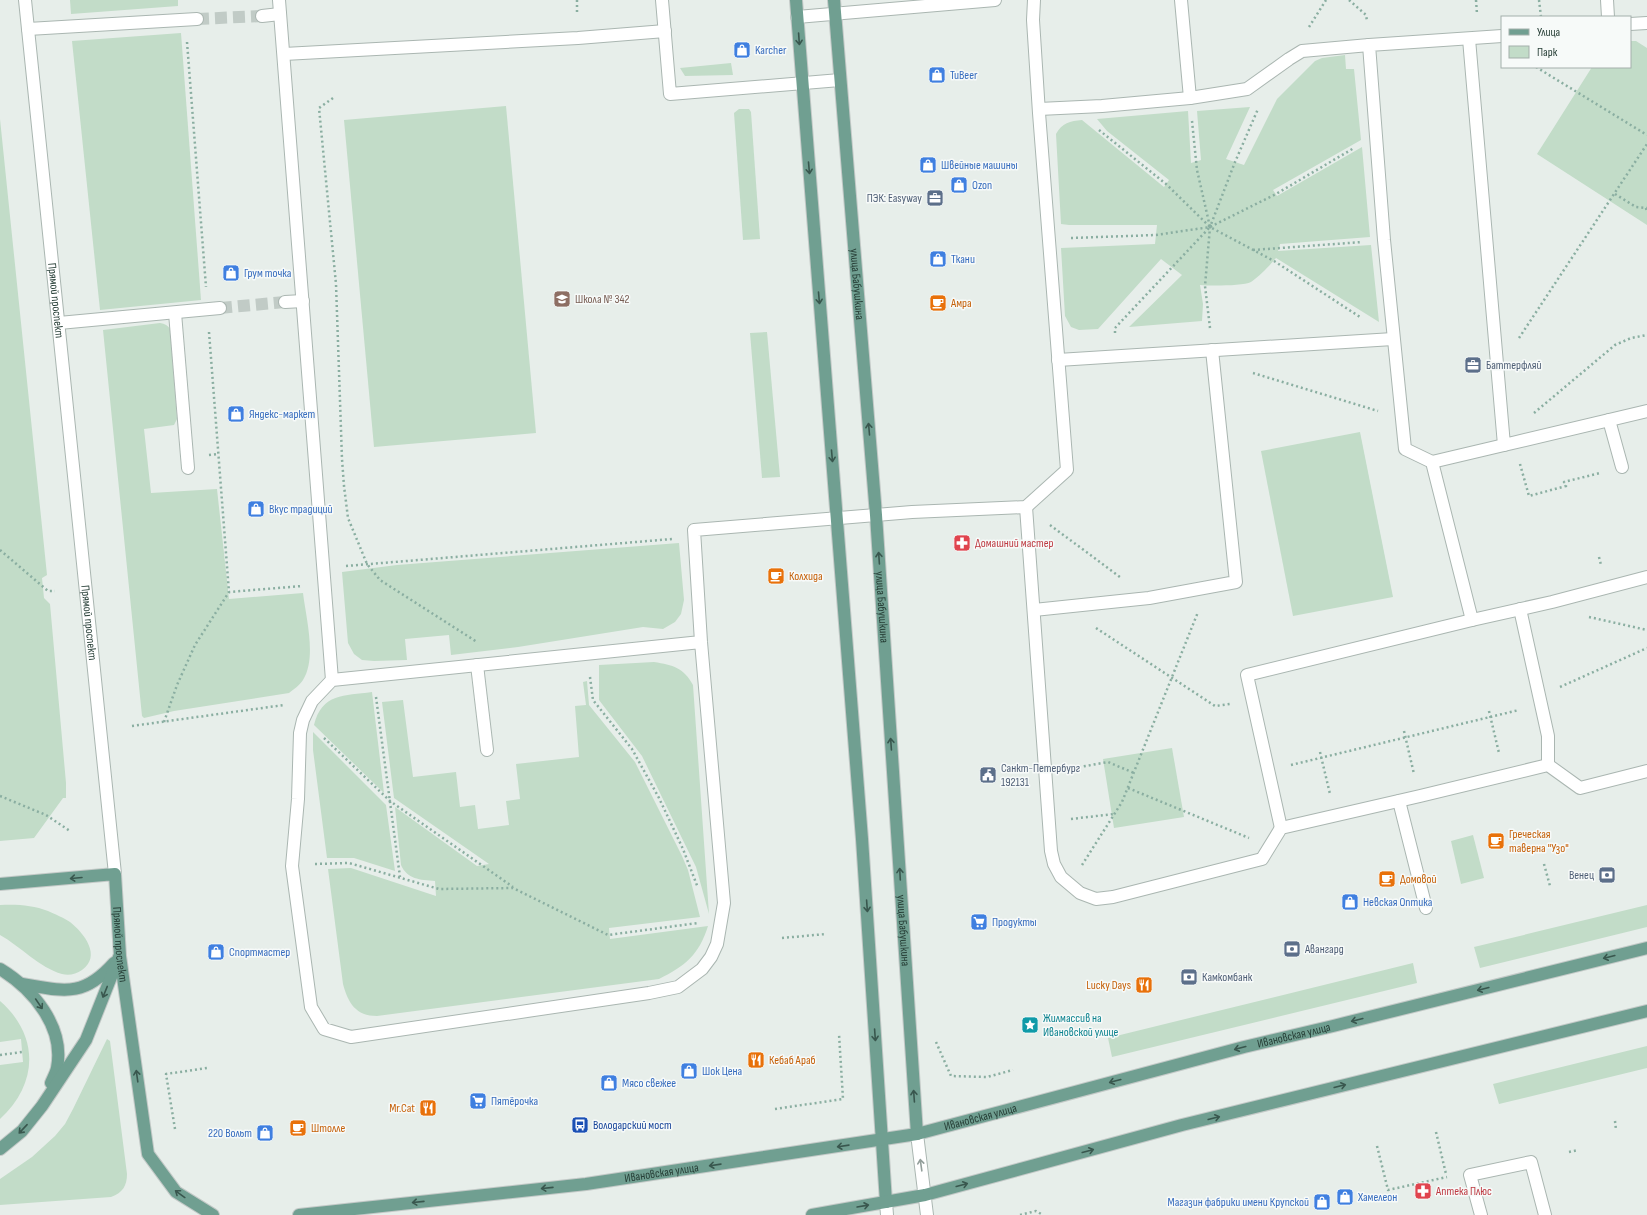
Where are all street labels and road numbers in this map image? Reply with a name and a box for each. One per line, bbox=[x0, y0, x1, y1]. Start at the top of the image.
street label: улица Бабушкина bbox=[846, 248, 867, 321]
street label: Прямой проспект bbox=[44, 262, 67, 339]
street label: улица Бабушкина bbox=[872, 571, 891, 644]
street label: Прямой проспект bbox=[77, 584, 100, 661]
street label: улица Бабушкина bbox=[893, 894, 913, 967]
street label: Прямой проспект bbox=[109, 906, 131, 983]
street label: Ивановская улица bbox=[1256, 1020, 1332, 1052]
street label: Ивановская улица bbox=[942, 1101, 1019, 1134]
street label: Ивановская улица bbox=[623, 1160, 700, 1186]

